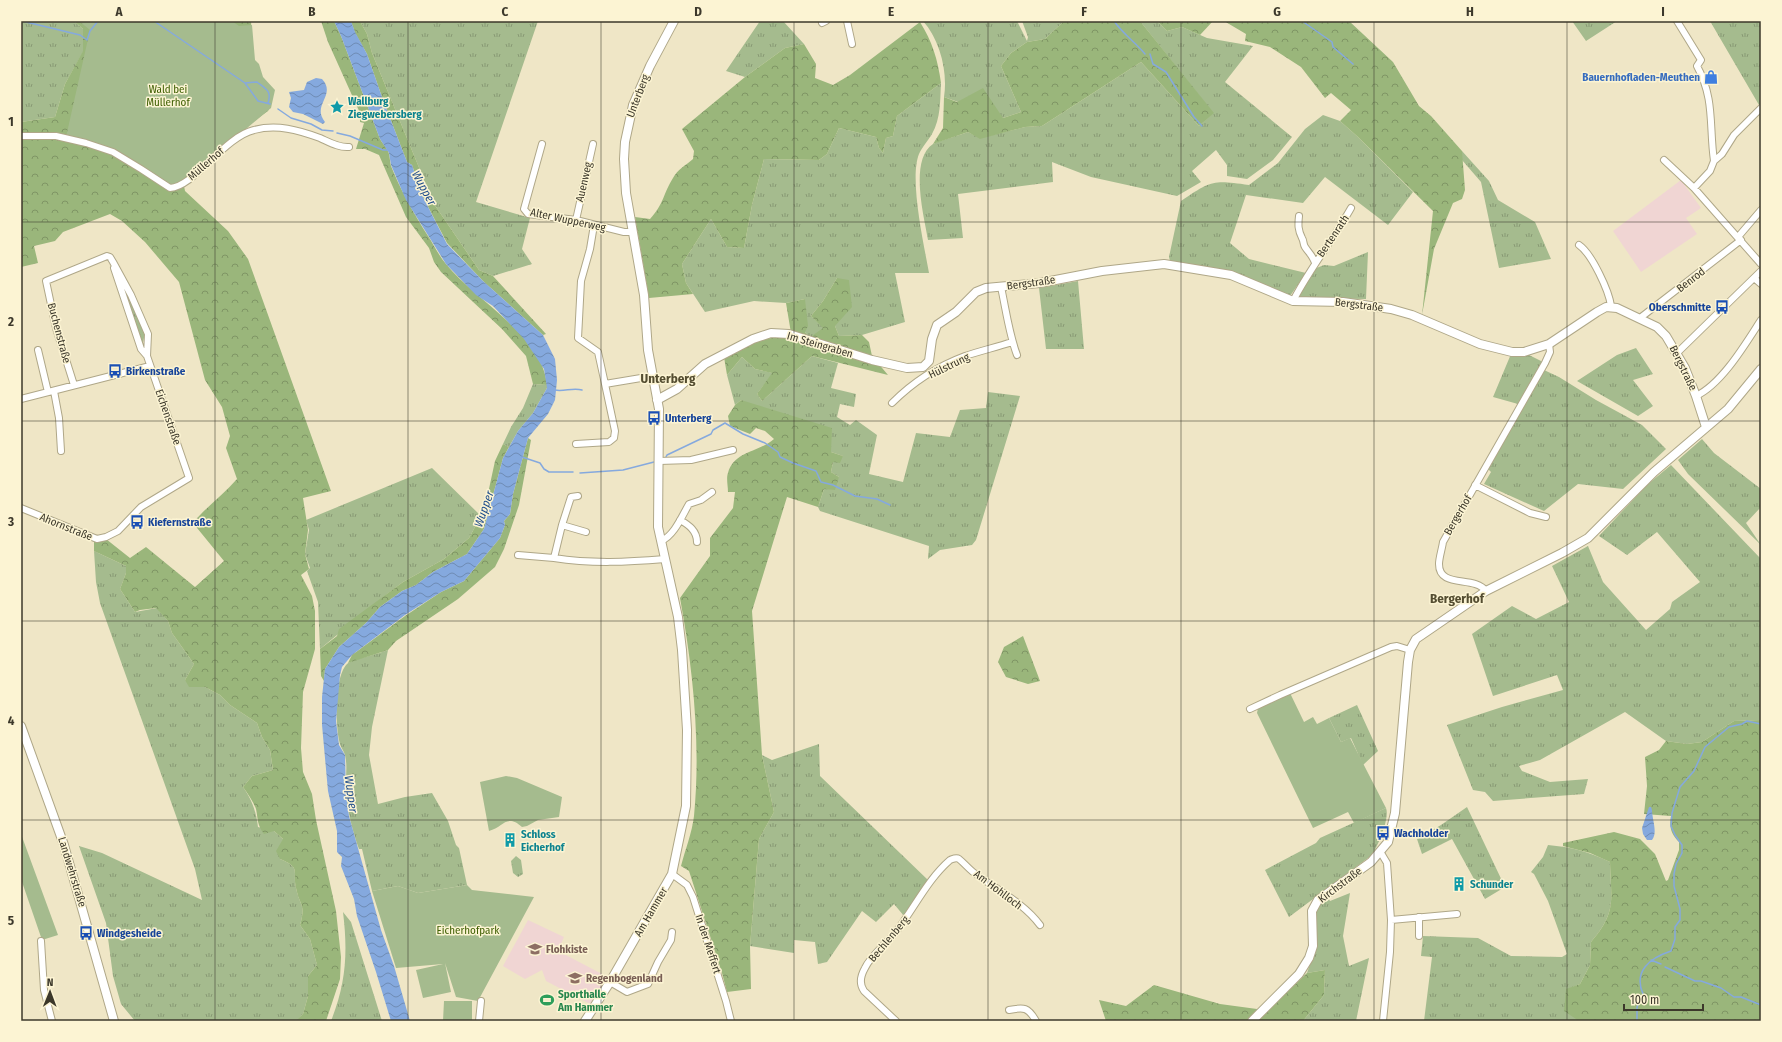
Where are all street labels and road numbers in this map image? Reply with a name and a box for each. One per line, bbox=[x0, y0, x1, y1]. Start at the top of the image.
street label: Unterberg bbox=[624, 72, 652, 119]
street label: Müllerhof bbox=[185, 144, 227, 183]
street label: Auenweg bbox=[573, 160, 595, 203]
street label: Alter Wupperweg bbox=[529, 206, 608, 234]
street label: Bertenrath bbox=[1314, 212, 1352, 260]
street label: Benrod bbox=[1674, 265, 1708, 295]
street label: Bergstraße bbox=[1006, 273, 1056, 293]
street label: Bergstraße bbox=[1334, 296, 1384, 314]
street label: Buchenstraße bbox=[45, 301, 73, 365]
street label: Im Steingraben bbox=[786, 329, 854, 361]
street label: Bergstraße bbox=[1666, 343, 1700, 393]
street label: Hülstrung bbox=[926, 350, 972, 382]
street label: Eichenstraße bbox=[152, 387, 184, 447]
street label: Bergerhof bbox=[1441, 492, 1475, 537]
street label: Ahornstraße bbox=[38, 511, 94, 543]
street label: Landwehrstraße bbox=[55, 835, 89, 909]
street label: Kirchstraße bbox=[1316, 864, 1364, 906]
street label: Am Hohlloch bbox=[971, 868, 1025, 912]
street label: Am Hammer bbox=[632, 885, 670, 939]
street label: In der Meffert bbox=[692, 913, 724, 976]
street label: Bechlenberg bbox=[866, 913, 913, 965]

